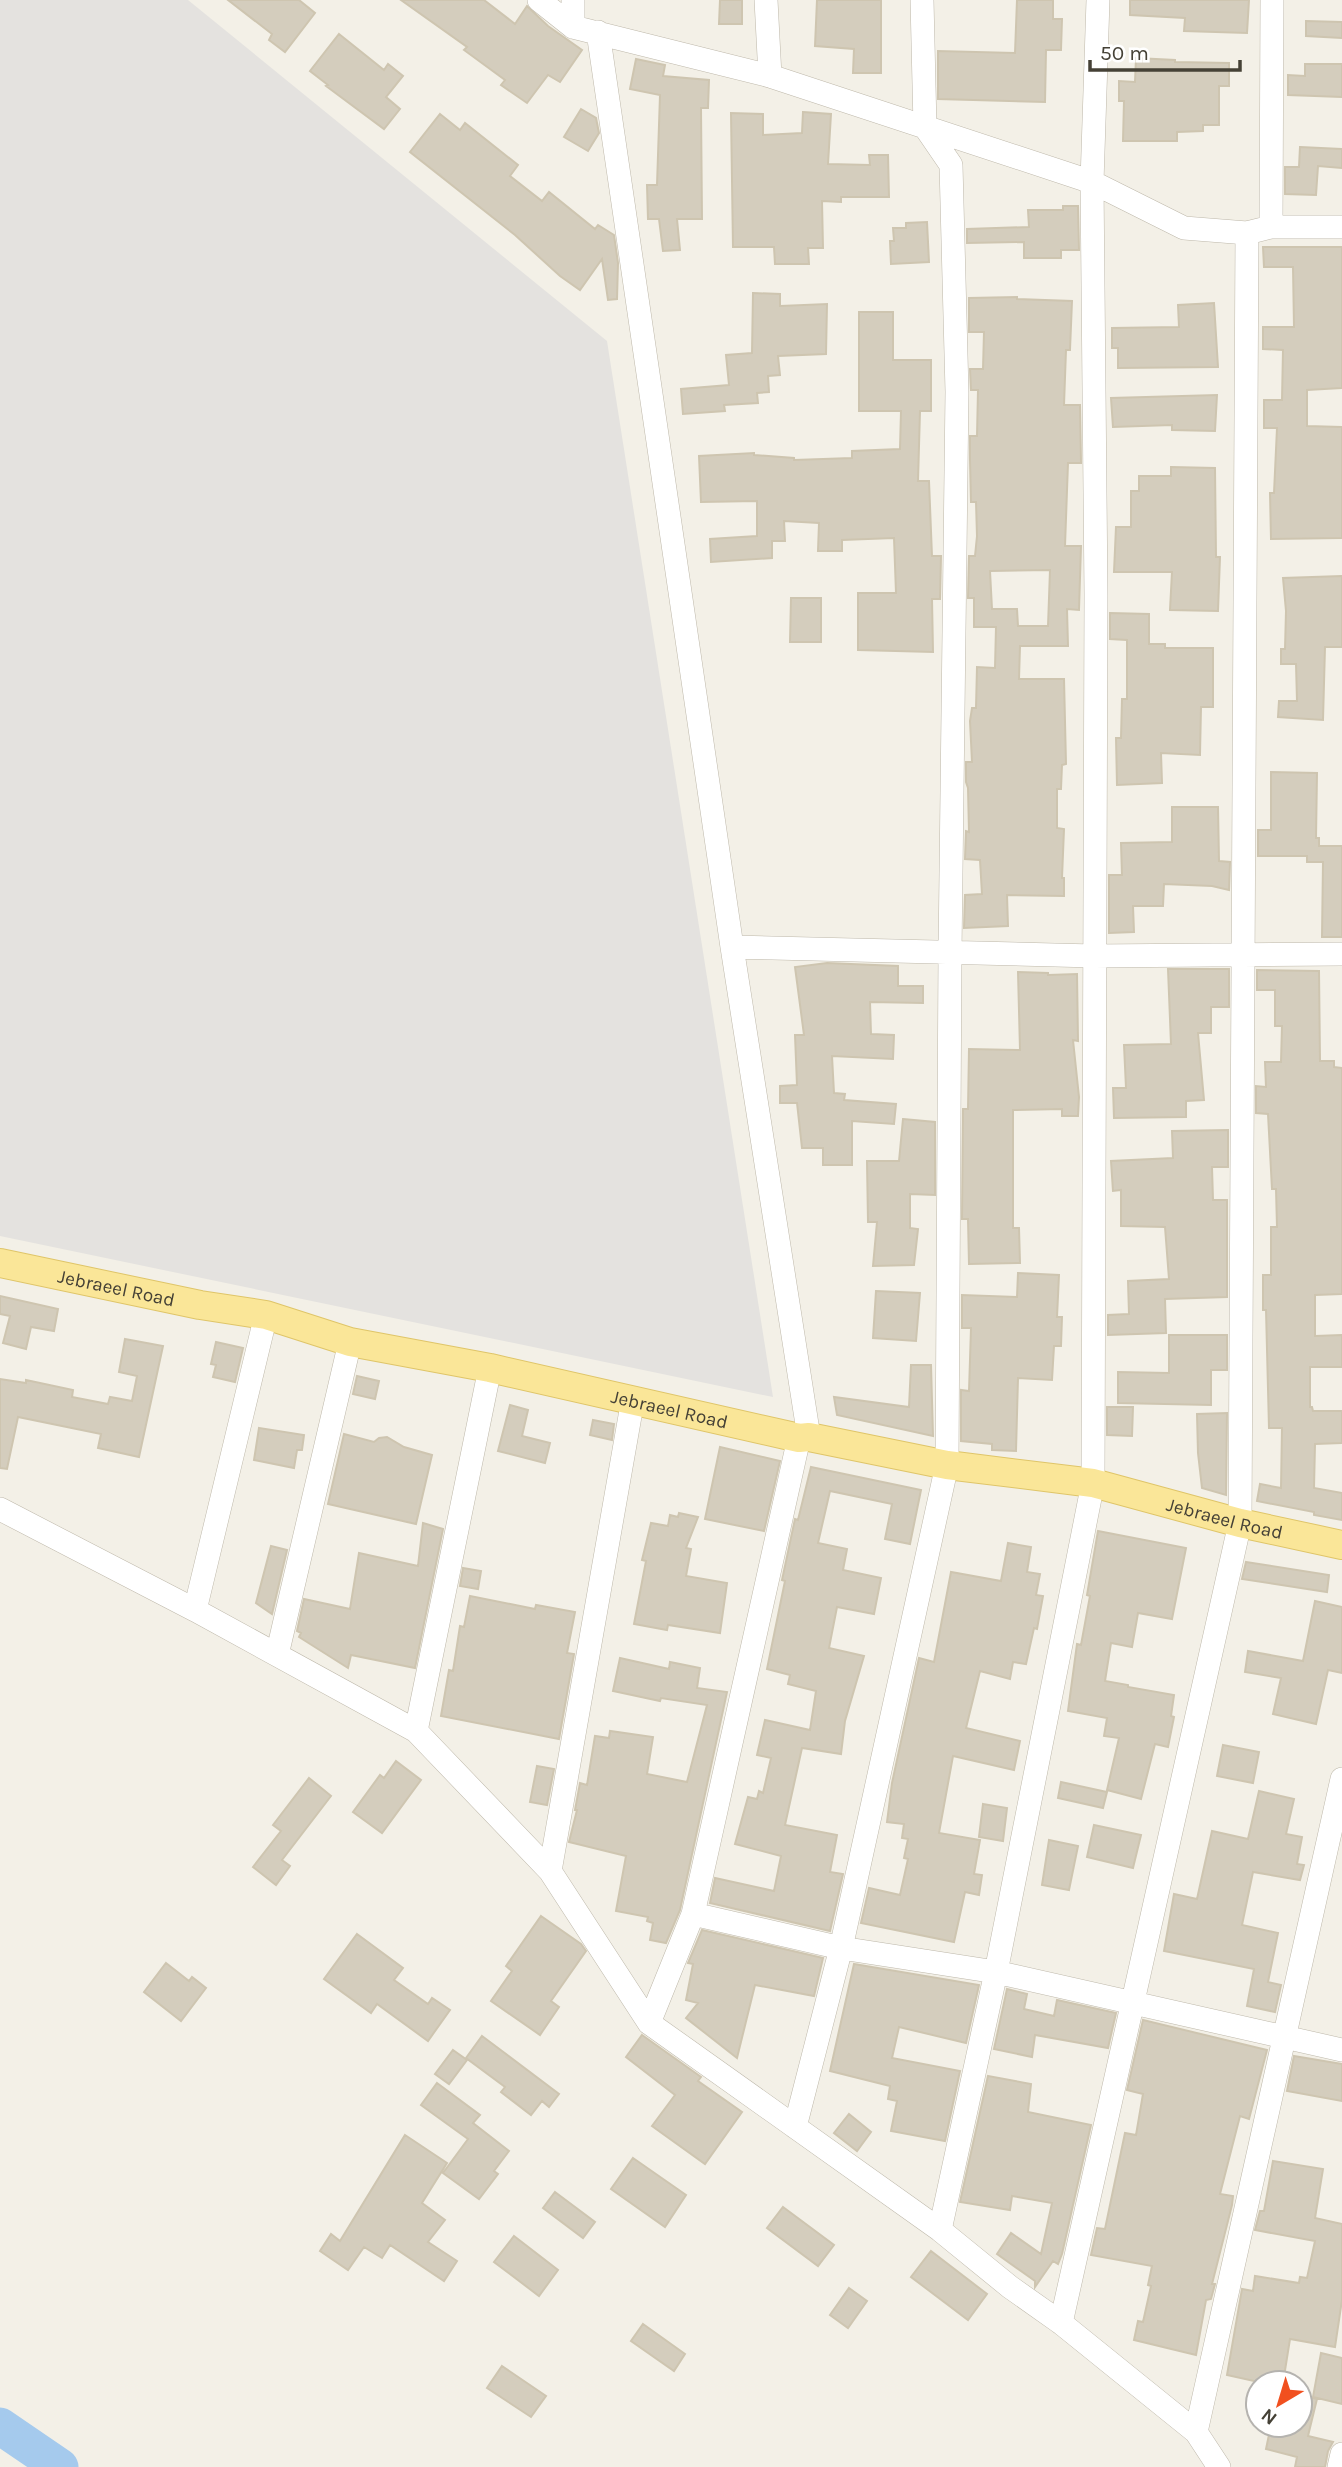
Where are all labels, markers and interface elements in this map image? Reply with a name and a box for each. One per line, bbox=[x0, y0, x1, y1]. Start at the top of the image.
scale bar bbox=[1090, 28, 1240, 72]
text: 50 m bbox=[1100, 41, 1149, 65]
street label: Jebraeel Road bbox=[56, 1265, 177, 1311]
street label: Jebraeel Road bbox=[609, 1386, 730, 1434]
street label: Jebraeel Road bbox=[1164, 1494, 1285, 1544]
north arrow bbox=[1244, 2369, 1314, 2439]
text: N bbox=[1257, 2404, 1281, 2429]

